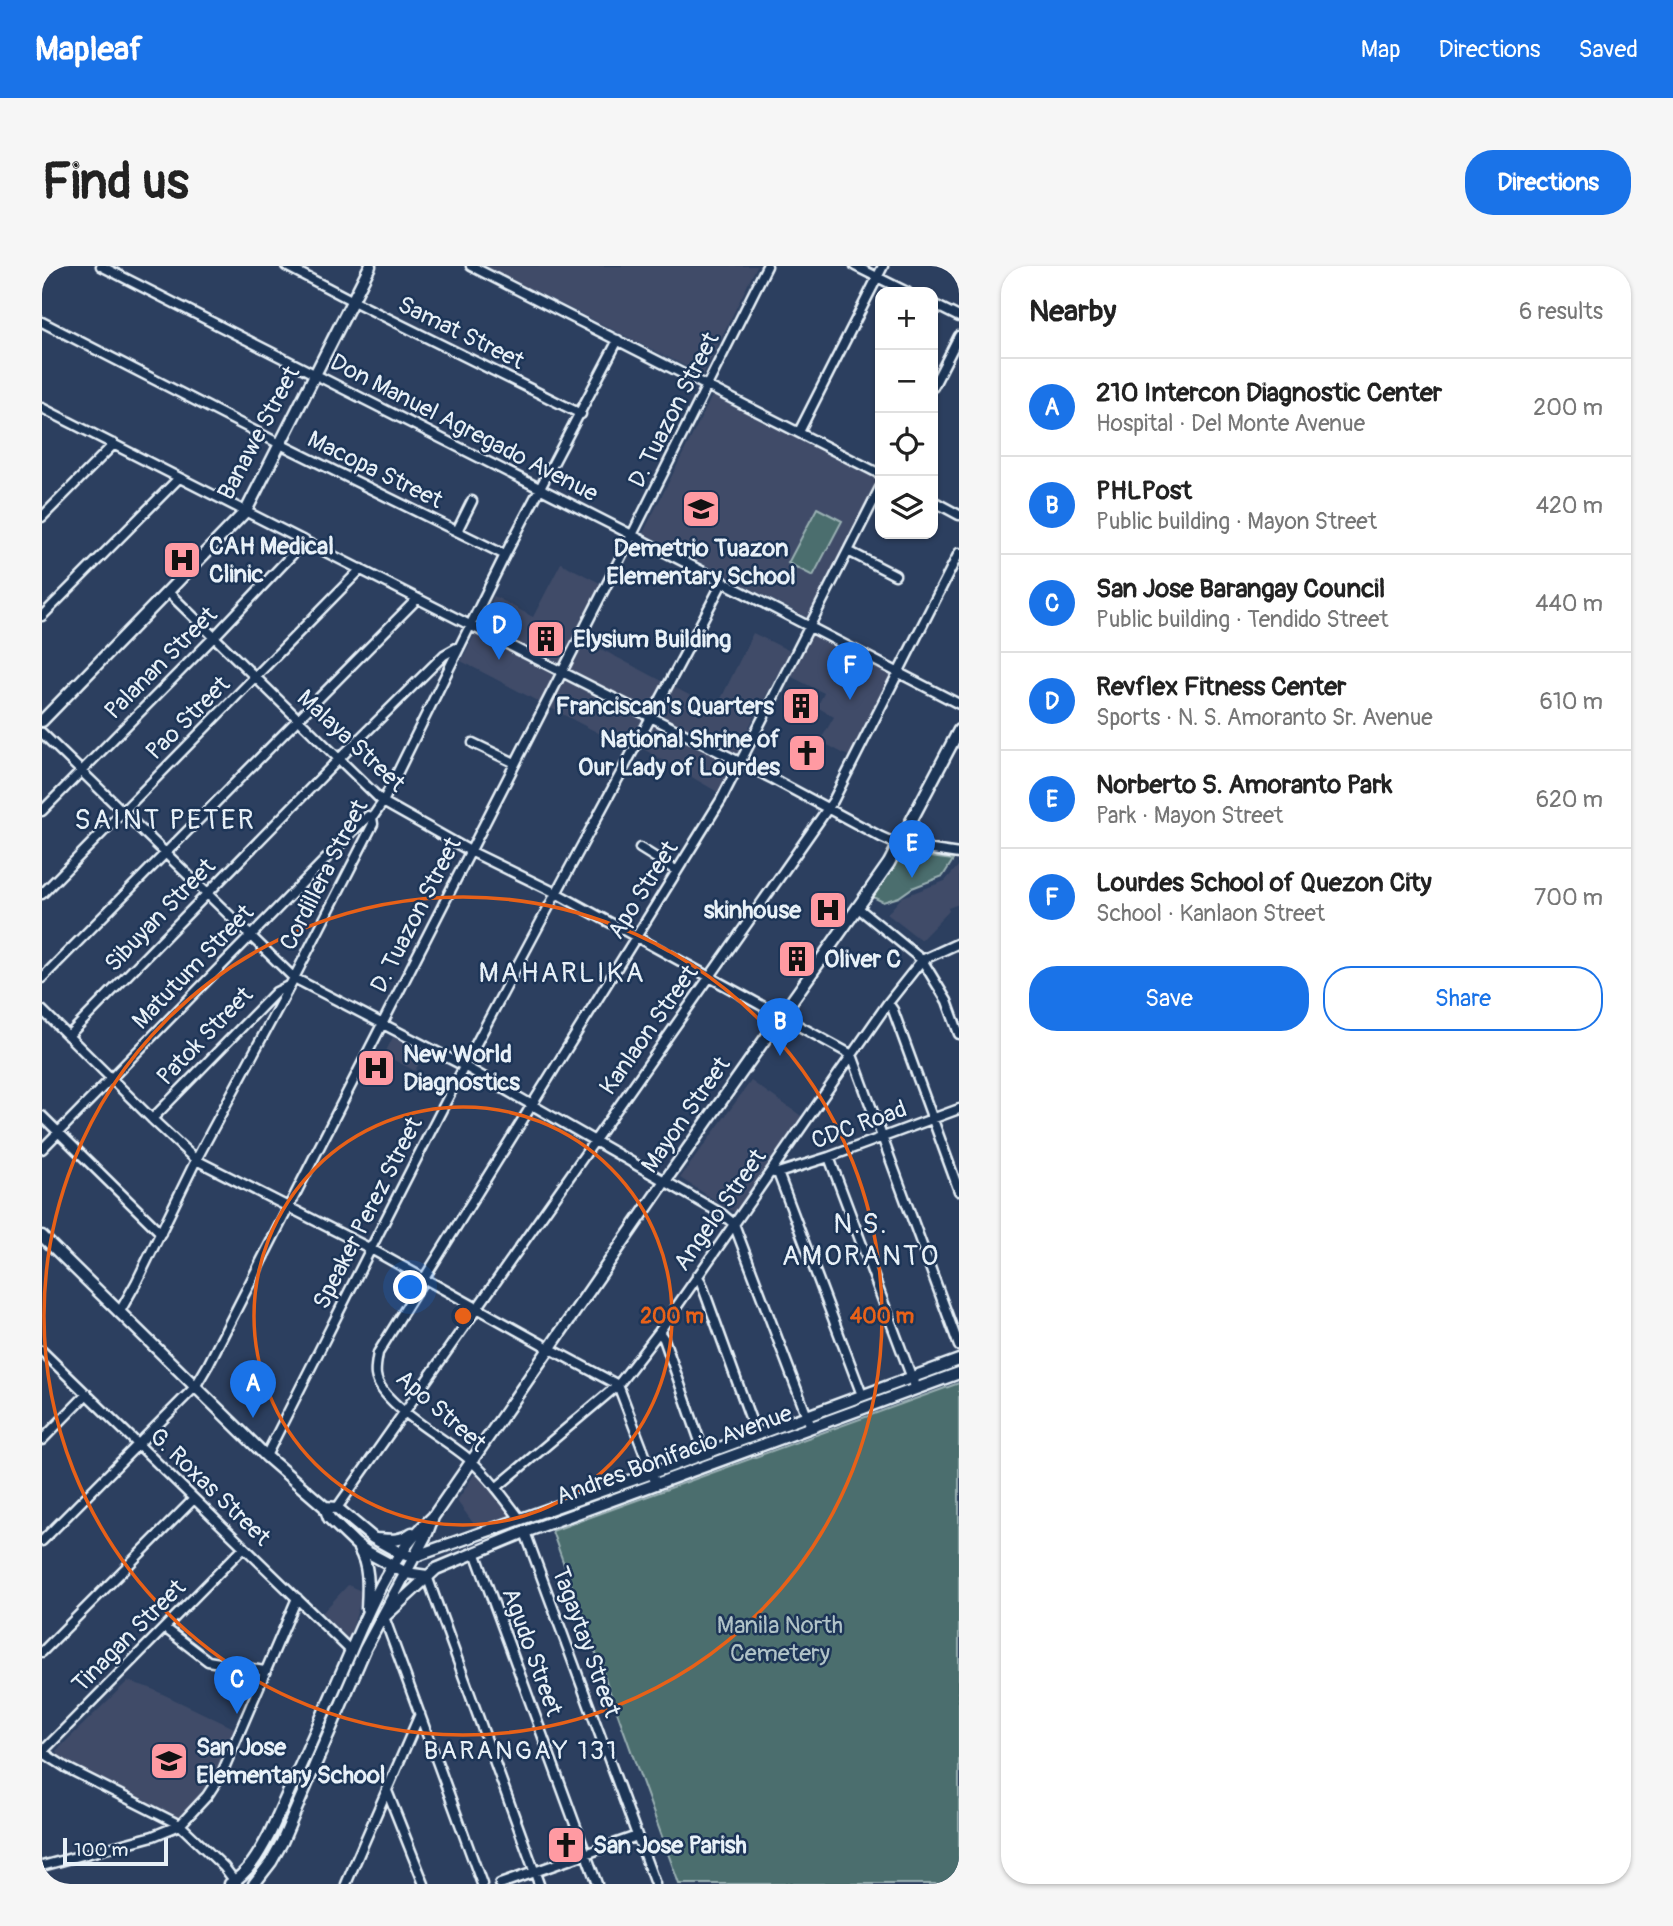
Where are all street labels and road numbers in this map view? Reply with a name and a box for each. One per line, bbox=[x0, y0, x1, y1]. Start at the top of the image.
street label: Samat Street bbox=[393, 290, 529, 376]
street label: D. Tuazon Street bbox=[622, 327, 726, 492]
street label: Don Manuel Agregado Avenue bbox=[325, 348, 603, 508]
street label: Banawe Street bbox=[212, 361, 306, 505]
street label: Macopa Street bbox=[303, 425, 448, 515]
street label: Palanan Street bbox=[99, 600, 224, 725]
street label: Pao Street bbox=[140, 670, 236, 766]
street label: Malaya Street bbox=[291, 684, 411, 799]
street label: Cordillera Street bbox=[274, 795, 375, 955]
street label: D. Tuazon Street bbox=[364, 832, 468, 997]
street label: Apo Street bbox=[602, 835, 685, 944]
street label: Sibuyan Street bbox=[99, 852, 222, 978]
street label: Matutum Street bbox=[126, 898, 260, 1035]
street label: Kanlaon Street bbox=[594, 959, 705, 1101]
street label: Patok Street bbox=[151, 981, 259, 1091]
street label: Mayon Street bbox=[635, 1051, 737, 1179]
street label: CDC Road bbox=[807, 1094, 911, 1156]
street label: Speaker Perez Street bbox=[307, 1112, 429, 1314]
street label: Angelo Street bbox=[667, 1143, 773, 1276]
street label: Apo Street bbox=[390, 1364, 492, 1458]
street label: Andres Bonifacio Avenue bbox=[552, 1399, 796, 1511]
street label: G. Roxas Street bbox=[143, 1422, 277, 1552]
street label: Tagaytay Street bbox=[545, 1563, 627, 1721]
street label: Tinagan Street bbox=[66, 1573, 192, 1699]
street label: Agudo Street bbox=[495, 1584, 569, 1720]

